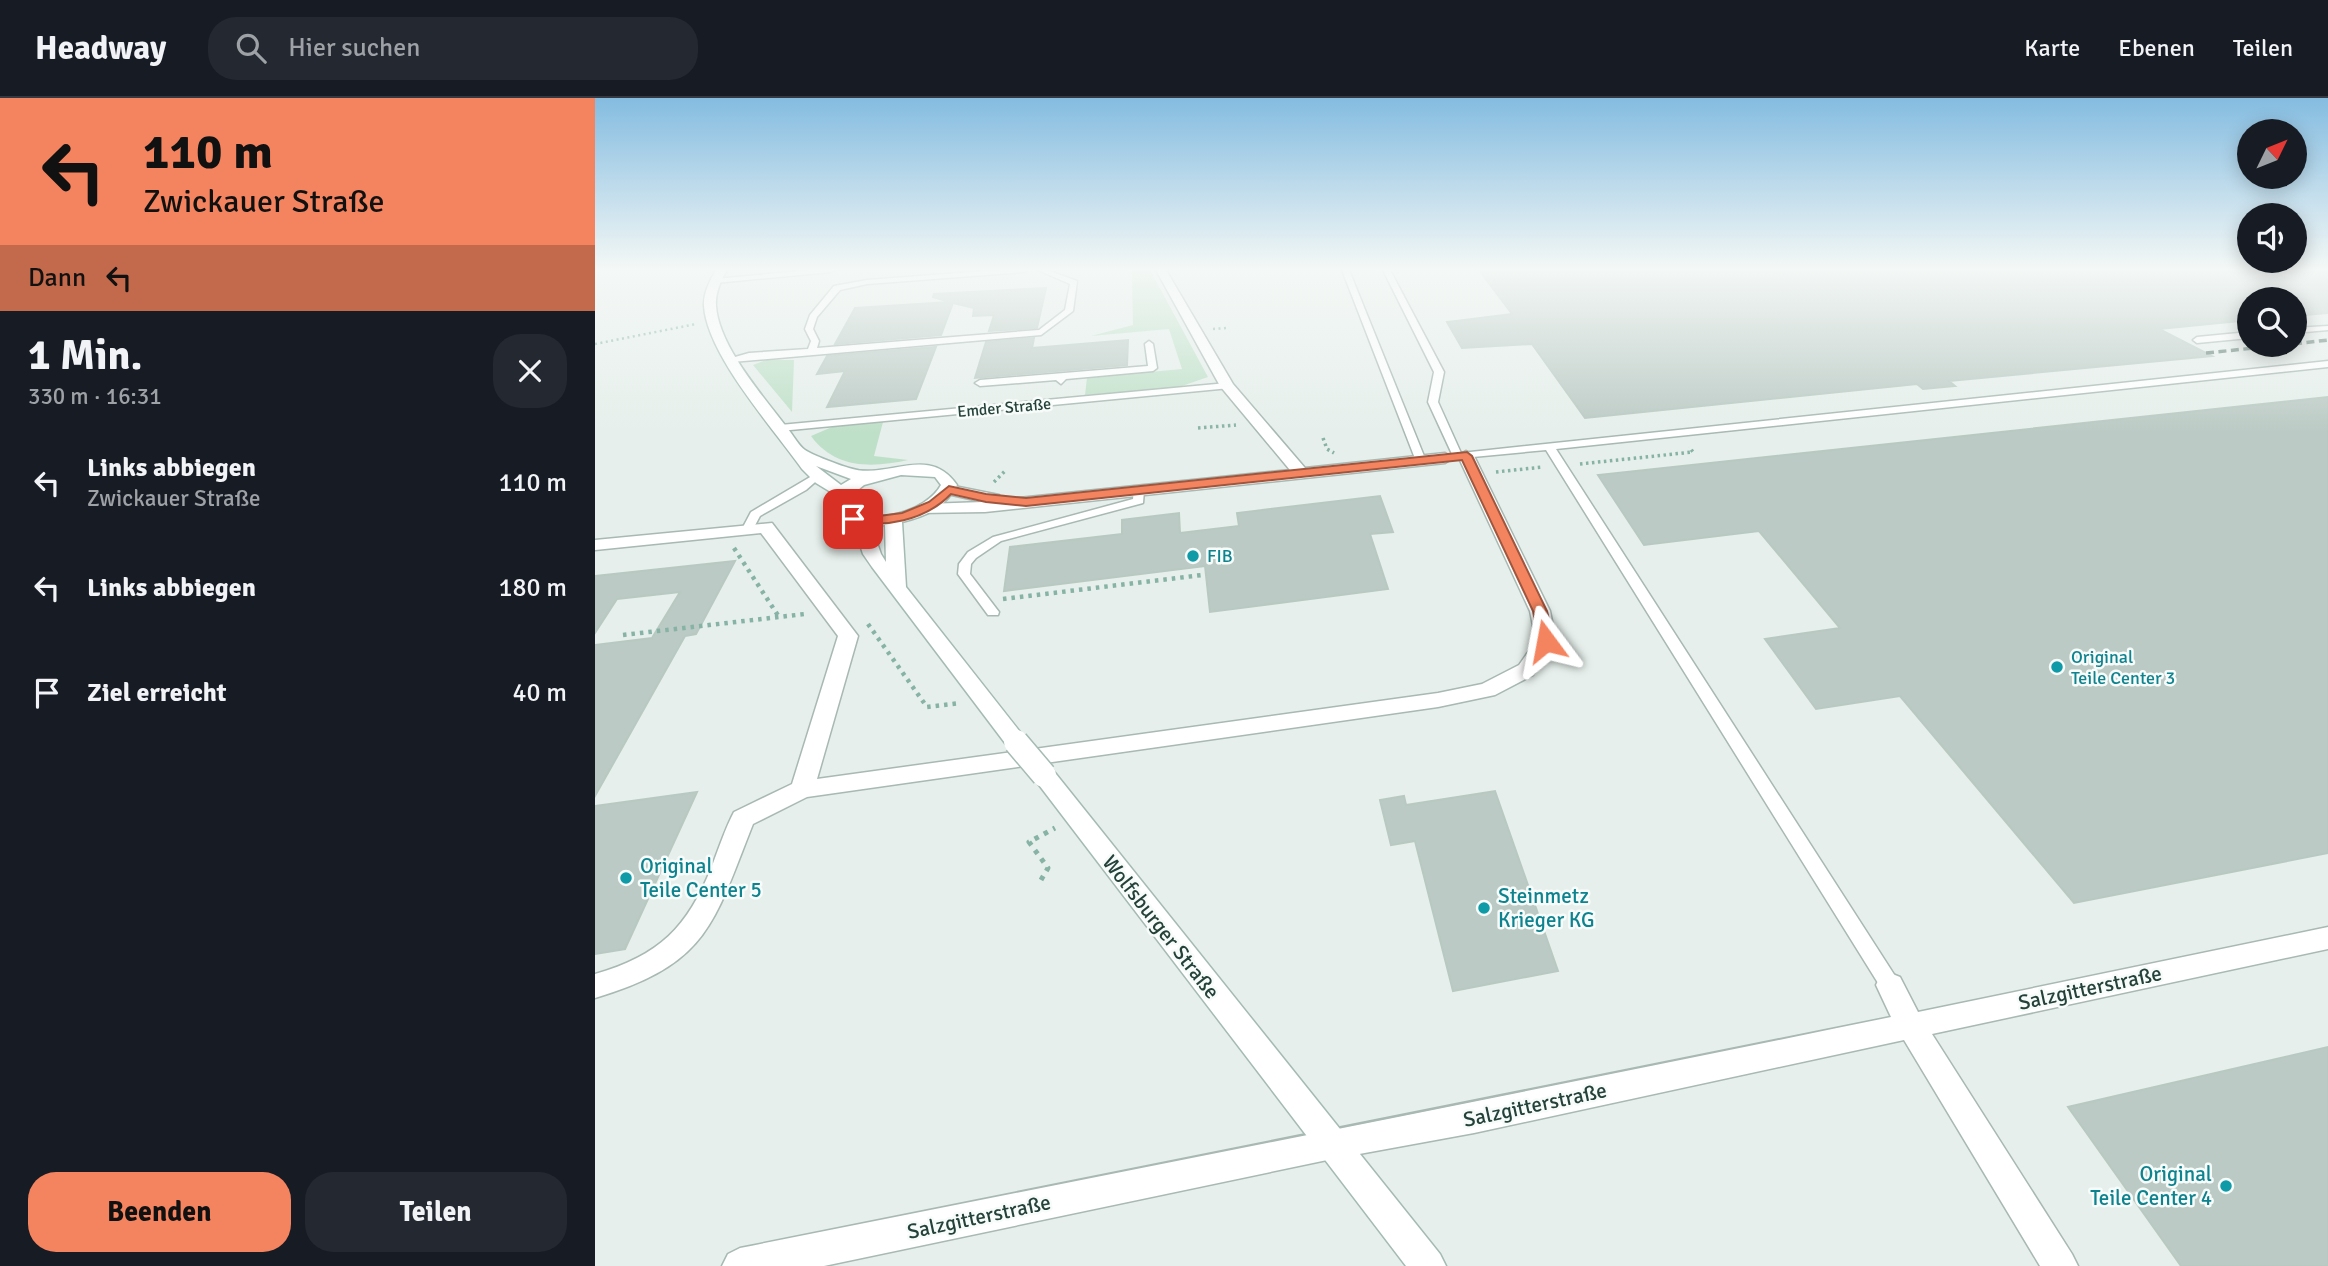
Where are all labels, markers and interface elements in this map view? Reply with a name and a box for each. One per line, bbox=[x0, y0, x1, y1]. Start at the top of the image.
search box bbox=[208, 17, 698, 80]
text: Headway bbox=[35, 28, 166, 69]
icon: search bbox=[232, 29, 270, 67]
text: Hier suchen bbox=[288, 32, 420, 64]
text: Karte bbox=[2024, 33, 2080, 63]
text: Ebenen bbox=[2118, 33, 2195, 63]
text: Teilen bbox=[2233, 33, 2293, 63]
north arrow bbox=[2237, 119, 2307, 189]
map controls bbox=[2237, 119, 2307, 357]
text: 110 m bbox=[143, 122, 273, 182]
icon: left bbox=[28, 126, 119, 217]
text: Zwickauer Straße bbox=[143, 182, 385, 221]
button: sound bbox=[2237, 203, 2307, 273]
icon: left bbox=[100, 259, 138, 297]
text: Dann bbox=[28, 262, 86, 294]
button: search bbox=[2237, 287, 2307, 357]
text: 1 Min. bbox=[28, 330, 142, 381]
button: close bbox=[493, 334, 567, 408]
text: 330 m · 16:31 bbox=[28, 382, 162, 411]
street label: Emder Straße bbox=[956, 394, 1052, 422]
text: Links abbiegen bbox=[87, 452, 256, 484]
icon: left bbox=[28, 464, 66, 502]
text: 110 m bbox=[498, 467, 567, 499]
text: Zwickauer Straße bbox=[87, 484, 261, 513]
pin bbox=[823, 489, 883, 549]
icon: arrive bbox=[834, 500, 872, 538]
place label: FIB bbox=[1207, 545, 1233, 567]
marker: FIB bbox=[1185, 548, 1201, 564]
icon: left bbox=[28, 569, 66, 607]
text: Links abbiegen bbox=[87, 572, 256, 604]
text: 180 m bbox=[498, 572, 567, 604]
position arrow bbox=[1509, 604, 1583, 678]
place label: Original Teile Center 3 bbox=[2071, 646, 2175, 689]
marker: Original Teile Center 3 bbox=[2049, 659, 2065, 675]
icon: arrive bbox=[28, 674, 66, 712]
text: Ziel erreicht bbox=[87, 677, 227, 709]
text: 40 m bbox=[512, 677, 567, 709]
street label: Wolfsburger Straße bbox=[1097, 850, 1225, 1004]
place label: Original Teile Center 5 bbox=[640, 853, 762, 903]
marker: Original Teile Center 5 bbox=[618, 870, 634, 886]
place label: Steinmetz Krieger KG bbox=[1498, 883, 1595, 933]
marker: Steinmetz Krieger KG bbox=[1476, 900, 1492, 916]
street label: Salzgitterstraße bbox=[2016, 960, 2164, 1016]
street label: Salzgitterstraße bbox=[1461, 1077, 1609, 1133]
place label: Original Teile Center 4 bbox=[2090, 1161, 2212, 1211]
button: Beenden bbox=[28, 1172, 291, 1252]
button: Teilen bbox=[305, 1172, 567, 1252]
marker: Original Teile Center 4 bbox=[2218, 1178, 2234, 1194]
street label: Salzgitterstraße bbox=[905, 1189, 1053, 1245]

